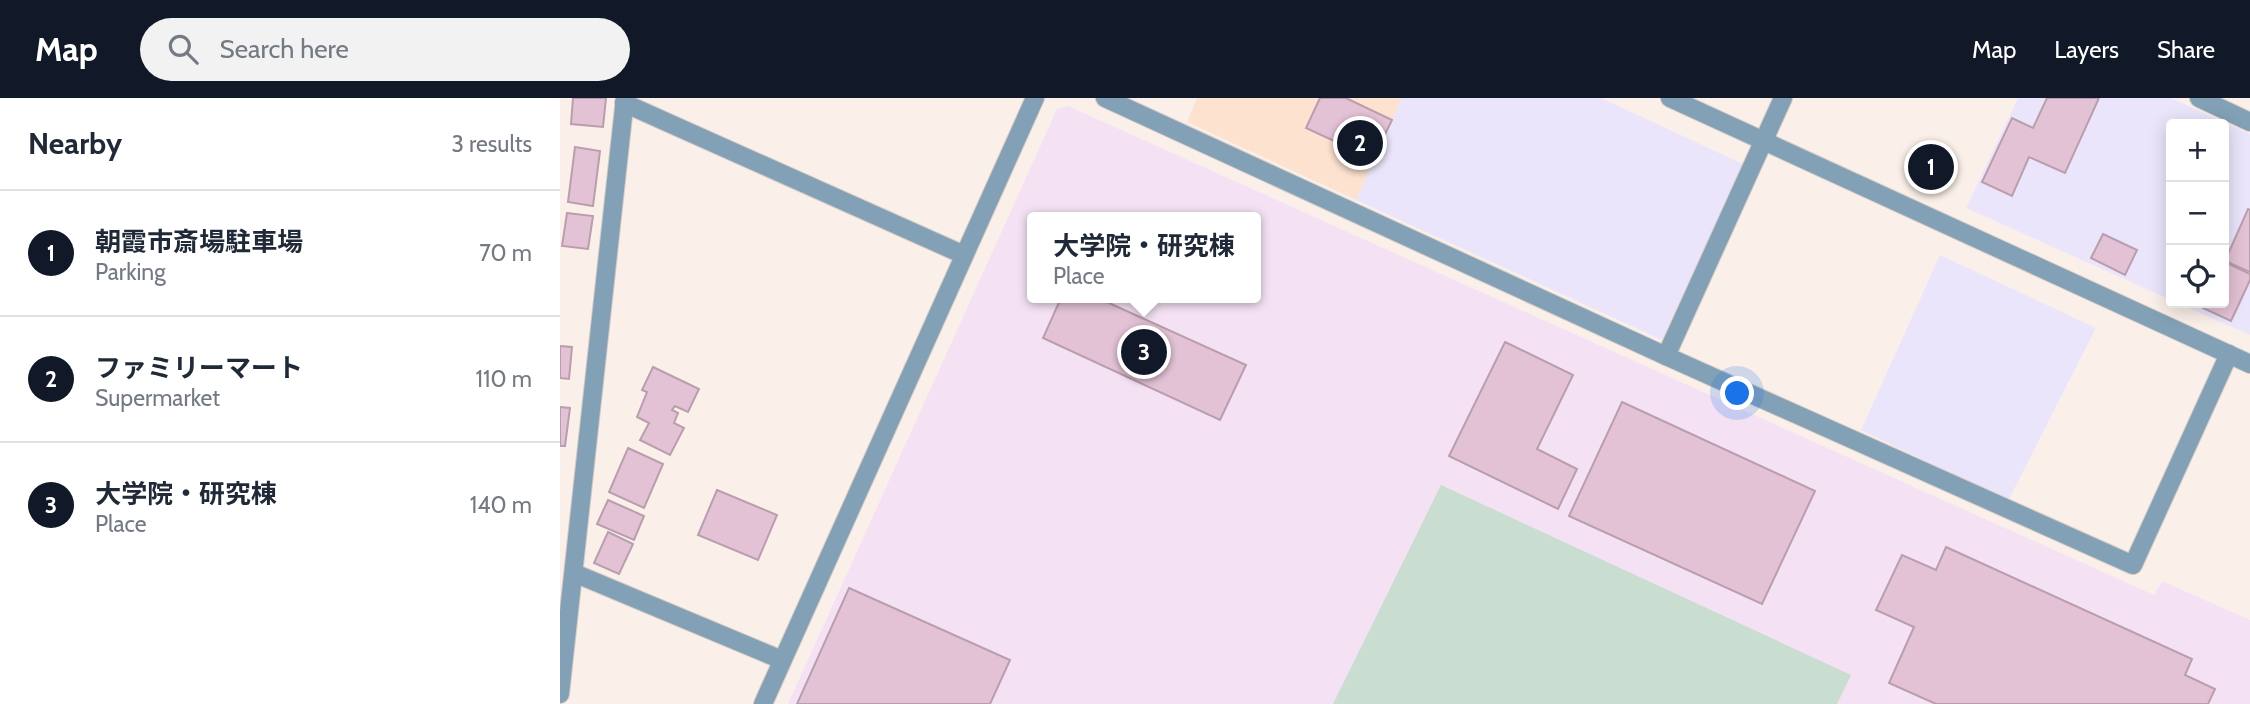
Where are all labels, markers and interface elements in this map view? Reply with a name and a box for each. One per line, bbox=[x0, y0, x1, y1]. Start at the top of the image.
search box bbox=[140, 18, 630, 81]
text: Map bbox=[35, 29, 98, 69]
icon: search bbox=[164, 30, 202, 68]
text: Search here bbox=[220, 33, 349, 65]
text: Map bbox=[1972, 35, 2016, 64]
text: Layers bbox=[2054, 35, 2119, 64]
text: Share bbox=[2157, 35, 2215, 64]
pin: 2 bbox=[1337, 117, 1383, 169]
map controls bbox=[2166, 119, 2229, 308]
button: + bbox=[2166, 119, 2229, 182]
text: Nearby bbox=[28, 125, 122, 162]
text: 3 results bbox=[451, 130, 532, 158]
pin: 1 bbox=[1908, 141, 1954, 193]
button: − bbox=[2166, 182, 2229, 245]
popup bbox=[1027, 212, 1261, 303]
text: 朝霞市斎場駐車場 bbox=[95, 226, 303, 258]
text: 大学院・研究棟 bbox=[1053, 230, 1235, 262]
text: 1 bbox=[47, 239, 55, 267]
text: 70 m bbox=[479, 239, 532, 267]
button: locate bbox=[2166, 245, 2229, 308]
text: Parking bbox=[95, 258, 166, 286]
text: Place bbox=[1053, 262, 1105, 290]
pin: 3 bbox=[1121, 326, 1167, 378]
text: ファミリーマート bbox=[95, 352, 303, 384]
text: 2 bbox=[45, 365, 57, 393]
text: 110 m bbox=[476, 365, 532, 393]
your location bbox=[1720, 376, 1754, 410]
text: Supermarket bbox=[95, 384, 220, 412]
text: 大学院・研究棟 bbox=[95, 478, 277, 510]
text: 3 bbox=[45, 491, 57, 519]
text: 140 m bbox=[470, 491, 532, 519]
text: Place bbox=[95, 510, 147, 538]

